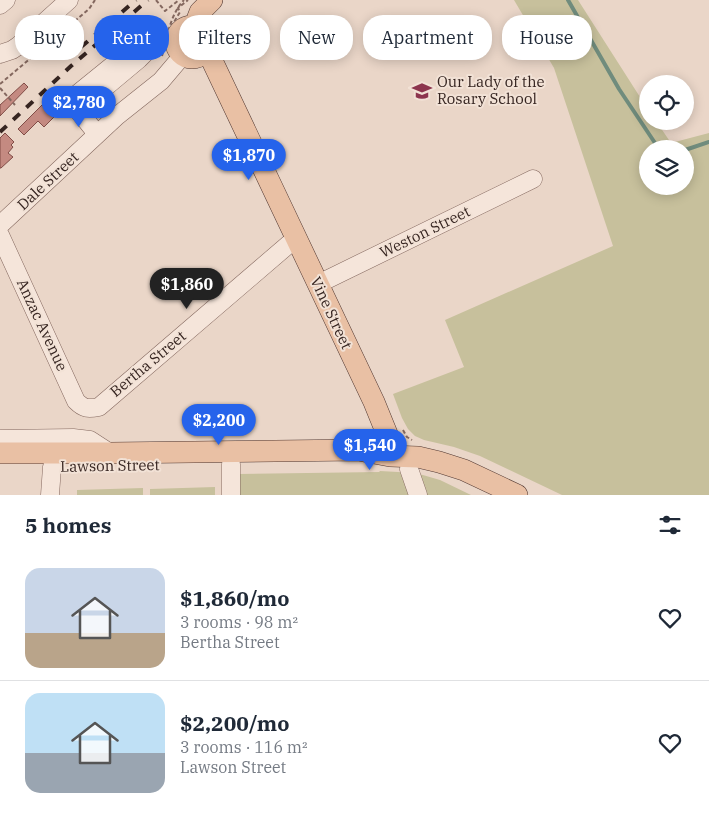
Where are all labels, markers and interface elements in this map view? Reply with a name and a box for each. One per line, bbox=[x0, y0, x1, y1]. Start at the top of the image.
chip: Buy bbox=[15, 15, 84, 60]
chip: Rent bbox=[94, 15, 169, 60]
chip: Filters bbox=[179, 15, 270, 60]
chip: New bbox=[280, 15, 353, 60]
chip: Apartment bbox=[363, 15, 492, 60]
chip: House bbox=[502, 15, 592, 60]
place label: Our Lady of the Rosary School bbox=[437, 72, 545, 108]
map controls bbox=[639, 75, 694, 195]
button: locate bbox=[639, 75, 694, 130]
school or university icon: Our Lady of the Rosary School bbox=[411, 80, 433, 102]
pin: $2,780 bbox=[38, 86, 120, 128]
text: $2,780 bbox=[53, 92, 105, 112]
pin: $1,870 bbox=[208, 138, 290, 181]
button: layers bbox=[639, 140, 694, 195]
text: $1,870 bbox=[223, 145, 275, 165]
street label: Dale Street bbox=[13, 147, 82, 214]
street label: Weston Street bbox=[377, 202, 473, 262]
pin: $1,860 bbox=[146, 268, 228, 310]
text: $1,860 bbox=[161, 274, 213, 294]
street label: Vine Street bbox=[306, 274, 356, 352]
street label: Anzac Avenue bbox=[13, 276, 72, 374]
street label: Bertha Street bbox=[106, 326, 190, 401]
pin: $2,200 bbox=[178, 404, 260, 446]
text: $2,200 bbox=[193, 410, 245, 430]
pin: $1,540 bbox=[329, 428, 411, 471]
text: $1,540 bbox=[344, 435, 396, 455]
street label: Lawson Street bbox=[60, 455, 160, 476]
text: 5 homes bbox=[25, 511, 111, 539]
icon: filters bbox=[656, 511, 684, 539]
text: $1,860/mo bbox=[180, 584, 289, 612]
icon: home bbox=[65, 588, 125, 648]
icon: heart bbox=[656, 604, 684, 632]
text: 3 rooms · 98 m² bbox=[180, 612, 298, 632]
text: Bertha Street bbox=[180, 632, 280, 652]
text: $2,200/mo bbox=[180, 709, 289, 737]
icon: home bbox=[65, 713, 125, 773]
icon: heart bbox=[656, 729, 684, 757]
text: 3 rooms · 116 m² bbox=[180, 737, 308, 757]
text: Lawson Street bbox=[180, 757, 286, 777]

